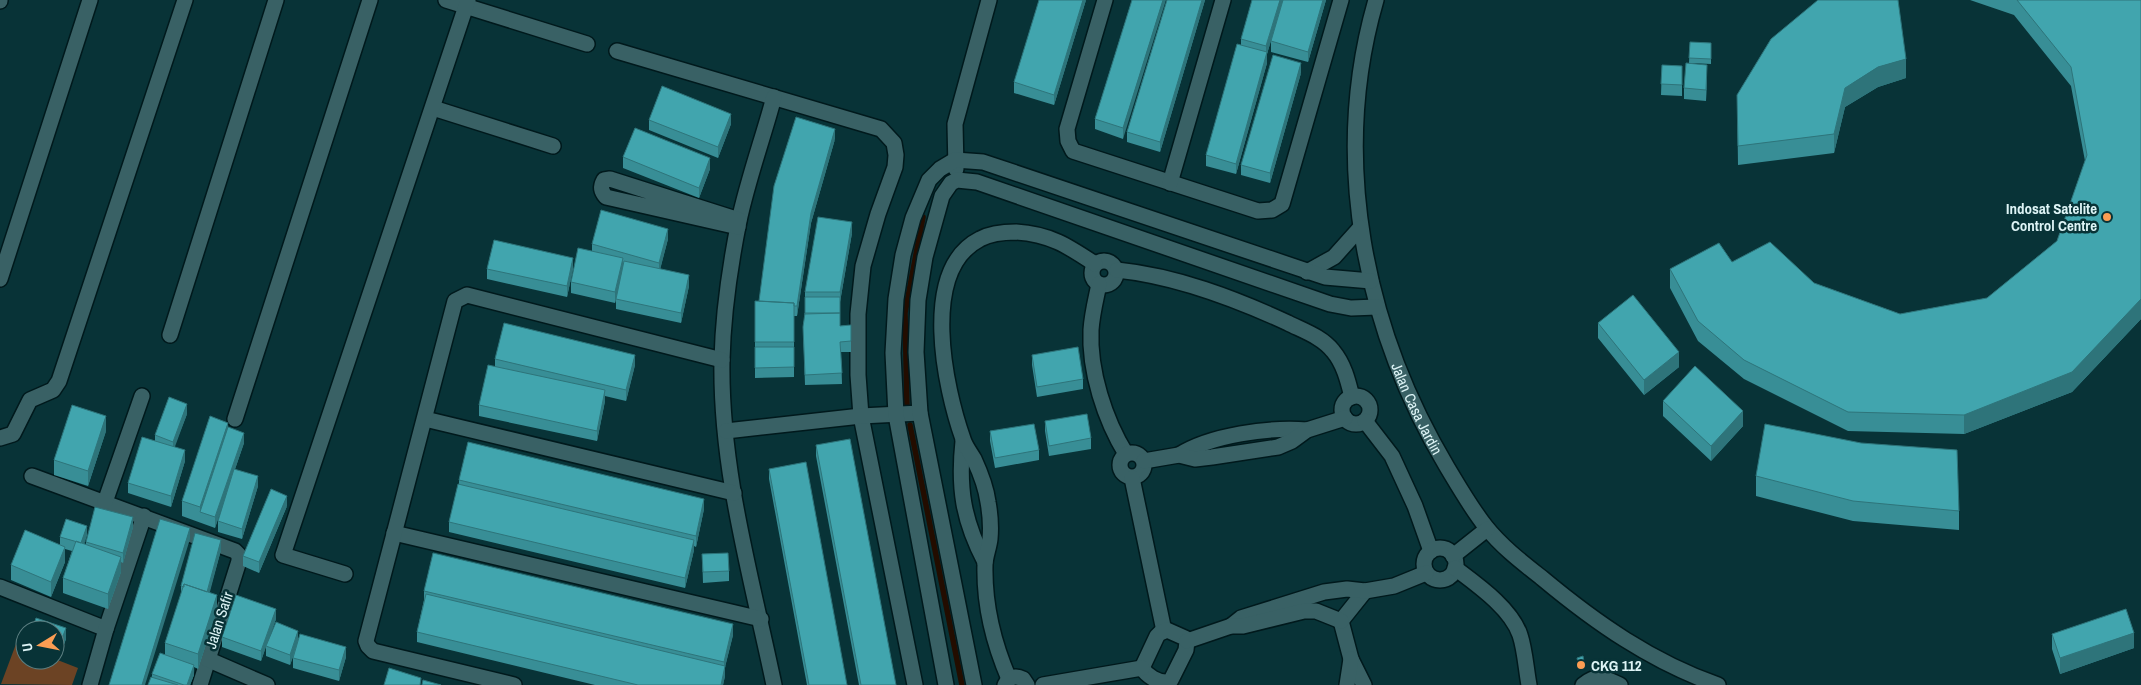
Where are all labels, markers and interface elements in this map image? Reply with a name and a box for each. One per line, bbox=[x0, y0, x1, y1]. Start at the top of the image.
place label: Indosat Satelite Control Centre bbox=[2006, 198, 2097, 236]
marker: Indosat Satelite Control Centre bbox=[2101, 211, 2113, 223]
street label: Jalan Casa Jardin bbox=[1387, 360, 1448, 458]
street label: Jalan Safir bbox=[200, 589, 238, 651]
north arrow bbox=[15, 620, 65, 670]
text: U bbox=[18, 642, 37, 653]
place label: CKG 112 bbox=[1591, 655, 1642, 676]
marker: CKG 112 bbox=[1575, 659, 1587, 671]

